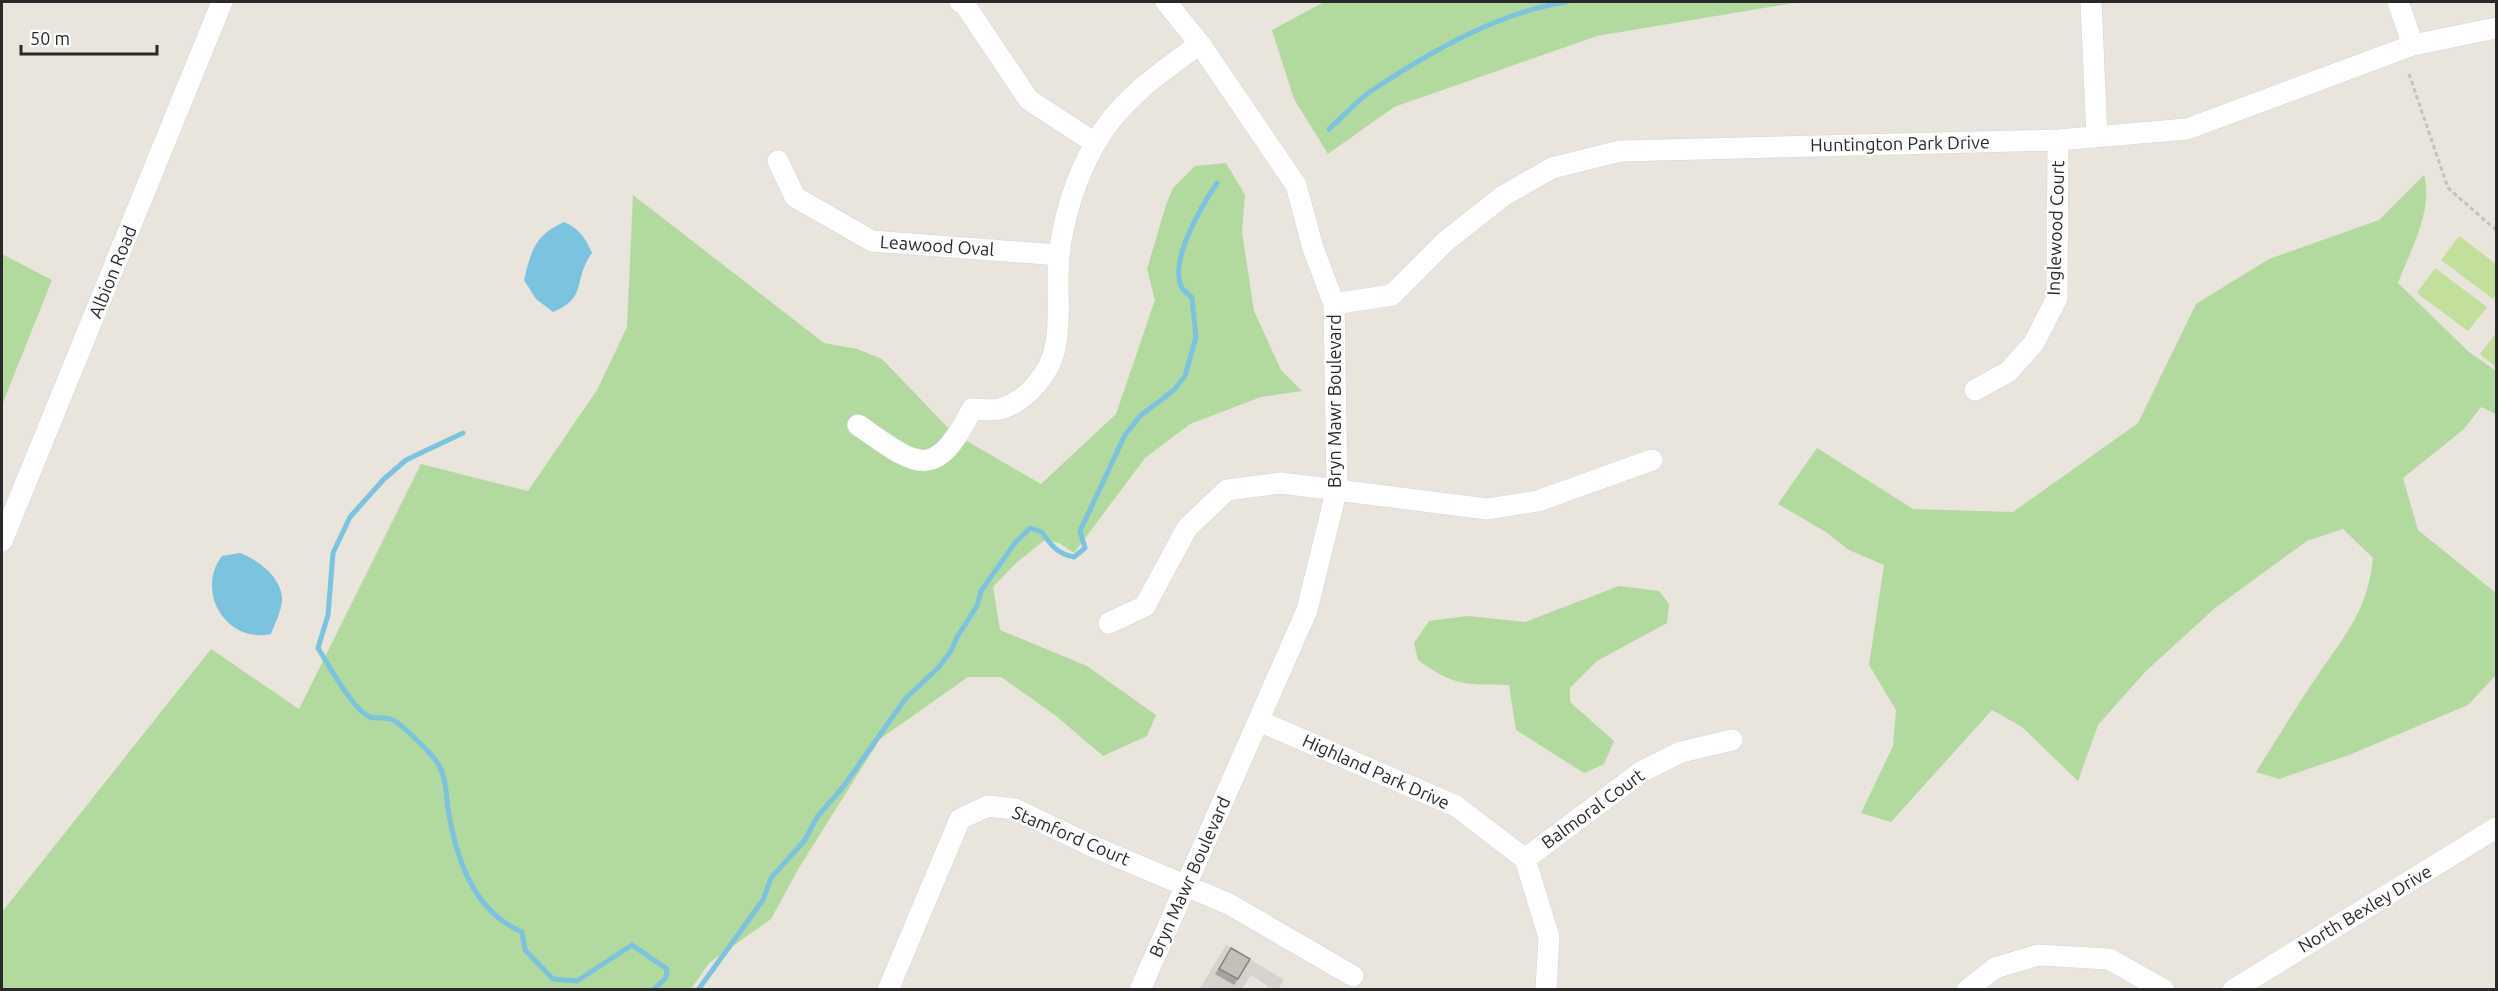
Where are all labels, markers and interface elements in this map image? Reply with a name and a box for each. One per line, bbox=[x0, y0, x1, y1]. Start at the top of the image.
scale bar bbox=[21, 18, 158, 56]
text: 50 m bbox=[30, 28, 70, 48]
street label: Huntington Park Drive bbox=[1810, 131, 1990, 155]
street label: Inglewood Court bbox=[2043, 160, 2067, 296]
street label: Albion Road bbox=[84, 223, 140, 321]
street label: Leawood Oval bbox=[879, 231, 995, 259]
street label: Bryn Mawr Boulevard bbox=[1324, 314, 1344, 488]
street label: Highland Park Drive bbox=[1300, 730, 1453, 813]
street label: Balmoral Court bbox=[1537, 764, 1648, 852]
street label: Bryn Mawr Boulevard bbox=[1145, 793, 1234, 960]
street label: Stamford Court bbox=[1010, 801, 1133, 869]
street label: North Bexley Drive bbox=[2294, 860, 2435, 956]

